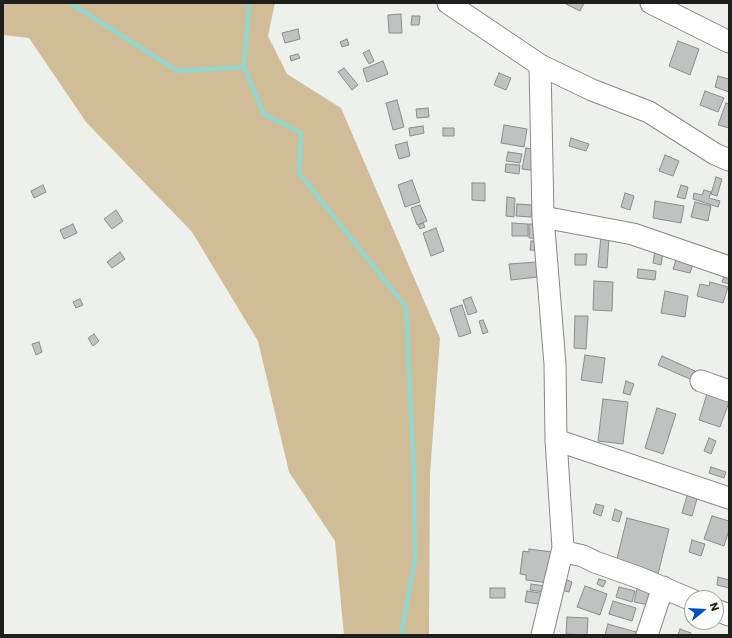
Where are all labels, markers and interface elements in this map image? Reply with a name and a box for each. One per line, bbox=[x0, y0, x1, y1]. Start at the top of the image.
north arrow bbox=[684, 590, 724, 630]
text: N bbox=[706, 600, 723, 613]

